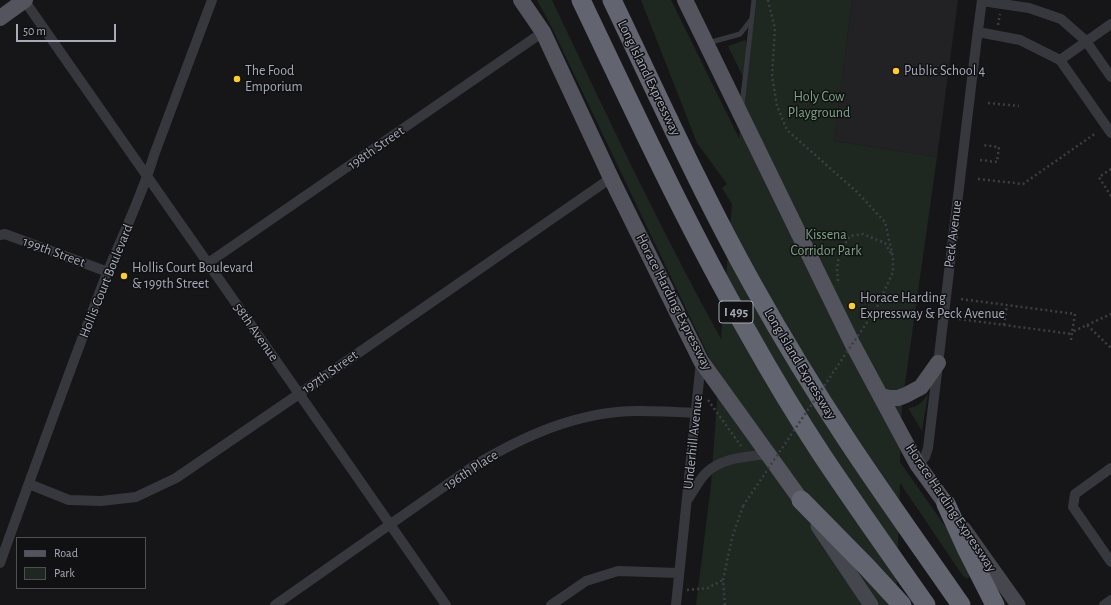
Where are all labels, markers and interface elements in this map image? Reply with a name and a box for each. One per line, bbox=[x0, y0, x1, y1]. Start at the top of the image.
scale bar bbox=[18, 16, 118, 42]
street label: Long Island Expressway bbox=[614, 17, 684, 139]
text: 50 m bbox=[23, 25, 46, 37]
place label: The Food Emporium bbox=[245, 63, 303, 96]
place label: Public School 4 bbox=[904, 63, 985, 79]
marker: Public School 4 bbox=[891, 66, 901, 76]
marker: The Food Emporium bbox=[232, 74, 242, 84]
park label: Holy Cow Playground bbox=[788, 89, 850, 122]
street label: 198th Street bbox=[345, 122, 407, 174]
street label: Peck Avenue bbox=[941, 199, 965, 269]
street label: Hollis Court Boulevard bbox=[76, 222, 136, 340]
park label: Kissena Corridor Park bbox=[790, 227, 862, 260]
street label: Horace Harding Expressway bbox=[632, 231, 716, 373]
street label: 199th Street bbox=[21, 233, 87, 271]
place label: Hollis Court Boulevard & 199th Street bbox=[132, 260, 253, 292]
marker: Hollis Court Boulevard & 199th Street bbox=[119, 271, 129, 281]
place label: Horace Harding Expressway & Peck Avenue bbox=[860, 290, 1005, 322]
street label: 58th Avenue bbox=[230, 300, 282, 364]
road number: I 495 bbox=[719, 301, 753, 323]
marker: Horace Harding Expressway & Peck Avenue bbox=[847, 301, 857, 311]
street label: Long Island Expressway bbox=[760, 305, 840, 423]
street label: 197th Street bbox=[299, 347, 361, 397]
street label: Underhill Avenue bbox=[680, 394, 706, 490]
street label: Horace Harding Expressway bbox=[902, 441, 1000, 575]
street label: 196th Place bbox=[441, 446, 501, 494]
legend bbox=[16, 537, 146, 589]
text: Road bbox=[54, 547, 78, 559]
text: Park bbox=[54, 567, 75, 579]

